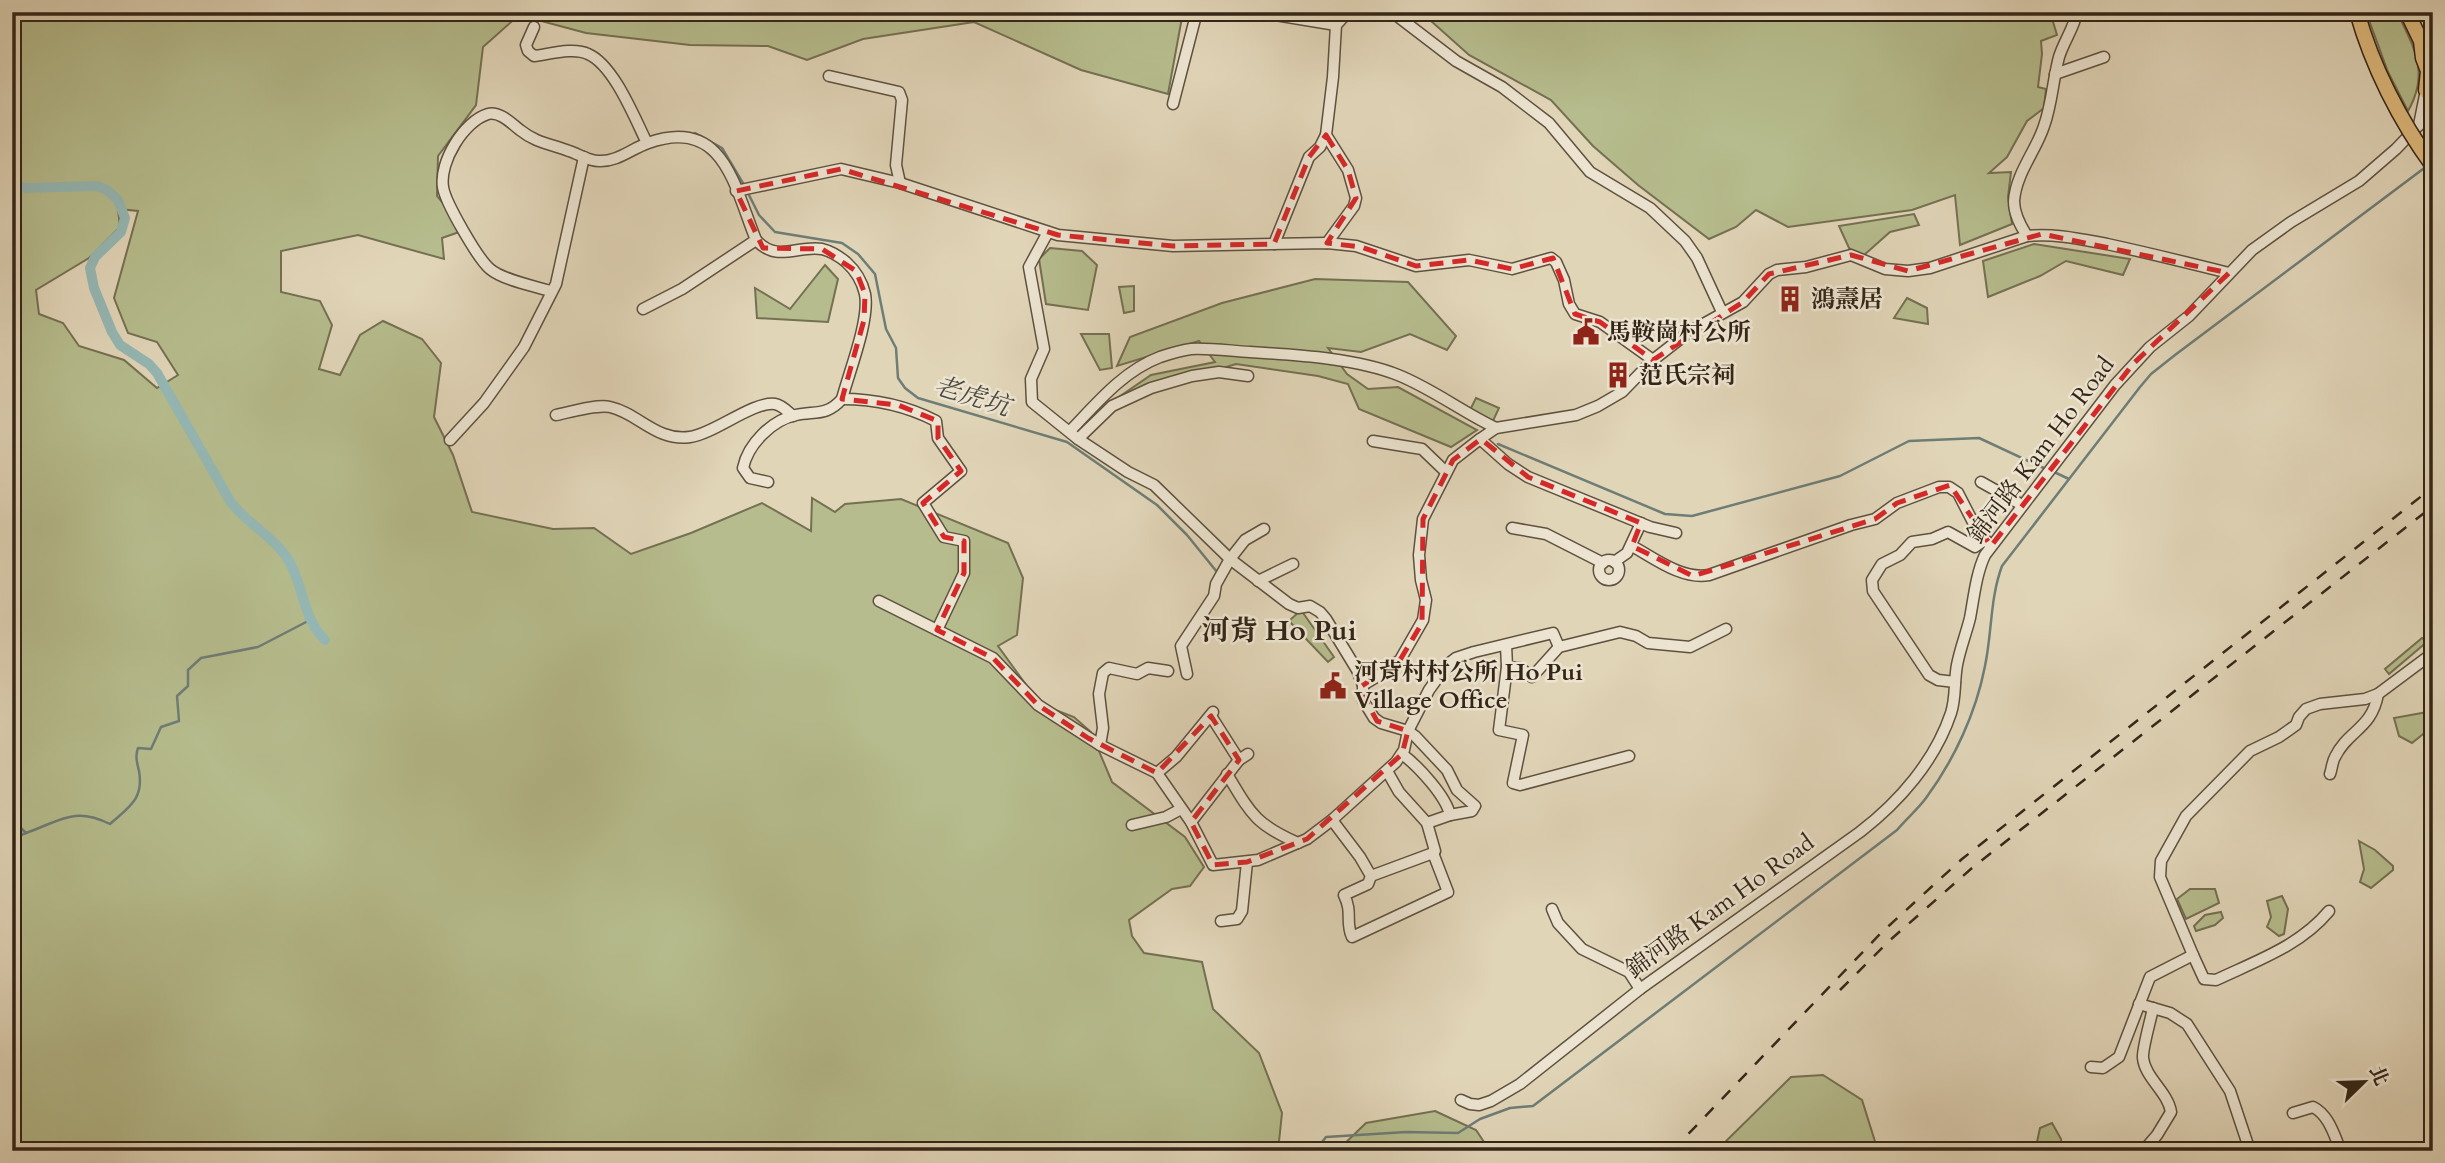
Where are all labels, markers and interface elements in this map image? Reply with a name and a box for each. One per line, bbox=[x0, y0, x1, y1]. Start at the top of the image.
place label: 鴻燾居 bbox=[1811, 283, 1883, 316]
building icon: 鴻燾居 bbox=[1775, 284, 1805, 314]
place label: 馬鞍崗村公所 bbox=[1607, 316, 1751, 349]
public building icon: 馬鞍崗村公所 bbox=[1571, 317, 1601, 347]
street label: 錦河路 Kam Ho Road bbox=[1960, 350, 2122, 550]
place label: 范氏宗祠 bbox=[1639, 359, 1735, 392]
building icon: 范氏宗祠 bbox=[1603, 360, 1633, 390]
water label: 老虎坑 bbox=[930, 368, 1018, 425]
district label: 河背 Ho Pui bbox=[1201, 612, 1357, 650]
place label: 河背村村公所 Ho Pui Village Office bbox=[1354, 656, 1583, 717]
public building icon: 河背村村公所 Ho Pui Village Office bbox=[1318, 671, 1348, 701]
street label: 錦河路 Kam Ho Road bbox=[1619, 826, 1821, 986]
north arrow bbox=[2330, 1048, 2400, 1118]
text: 北 bbox=[2363, 1062, 2394, 1090]

